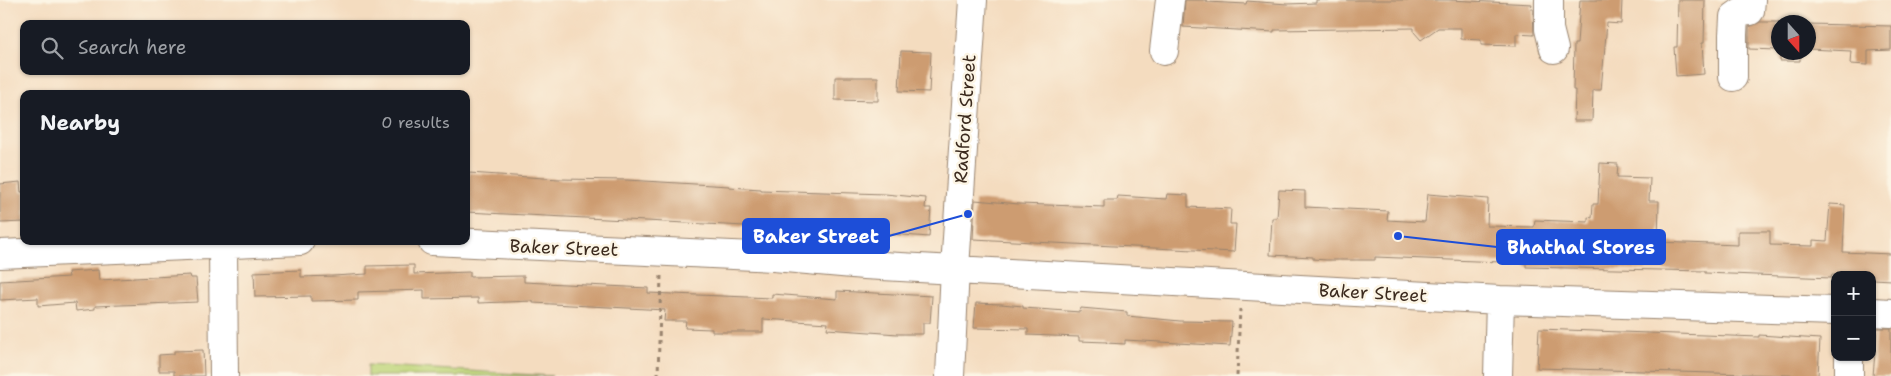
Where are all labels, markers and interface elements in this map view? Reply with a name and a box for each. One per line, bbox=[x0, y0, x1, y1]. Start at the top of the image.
north arrow bbox=[1771, 15, 1816, 60]
search box bbox=[20, 20, 470, 75]
icon: search bbox=[38, 34, 66, 62]
text: Search here bbox=[78, 35, 187, 60]
street label: Radford Street bbox=[949, 54, 981, 184]
text: Nearby bbox=[40, 109, 120, 137]
text: 0 results bbox=[381, 112, 450, 133]
callout: Baker Street bbox=[743, 219, 889, 253]
text: Baker Street bbox=[753, 224, 879, 249]
callout: Bhathal Stores bbox=[1497, 230, 1665, 264]
street label: Baker Street bbox=[509, 234, 619, 262]
text: Bhathal Stores bbox=[1507, 235, 1655, 260]
map controls bbox=[1831, 271, 1876, 361]
button: + bbox=[1831, 271, 1876, 316]
street label: Baker Street bbox=[1318, 278, 1428, 308]
button: − bbox=[1831, 316, 1876, 361]

